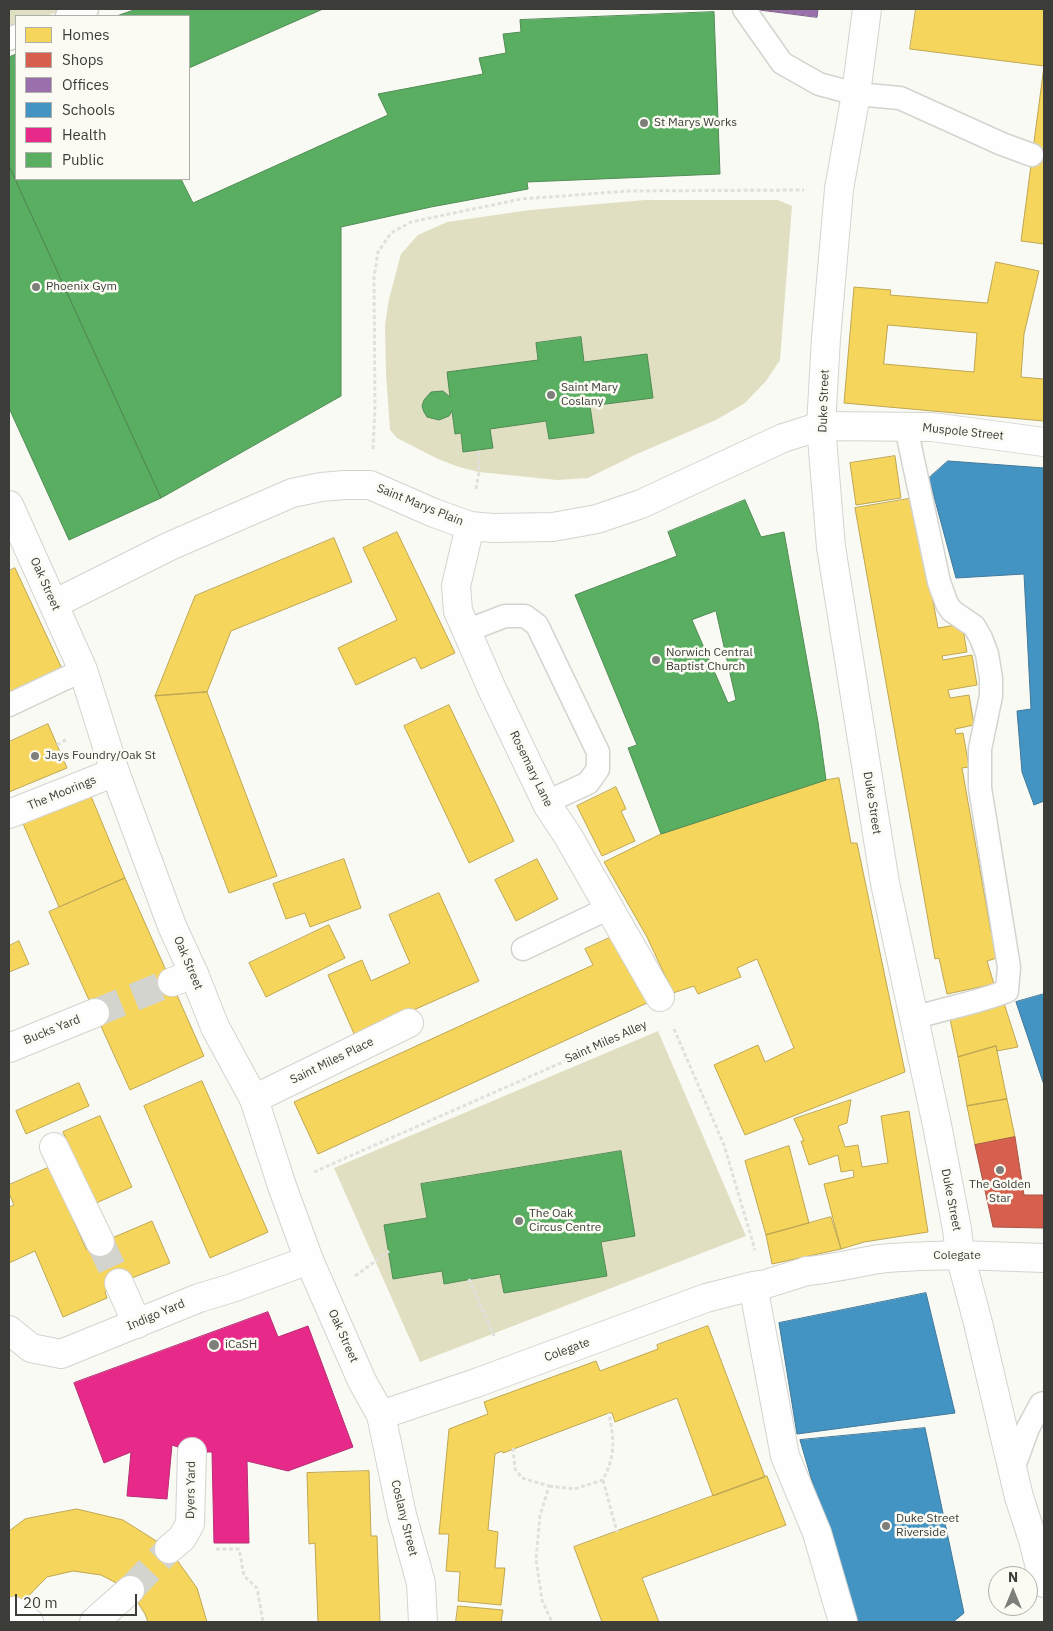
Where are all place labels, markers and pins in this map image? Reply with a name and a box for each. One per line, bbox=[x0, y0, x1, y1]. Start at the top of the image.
place label: St Marys Works bbox=[654, 116, 737, 130]
marker: St Marys Works bbox=[638, 117, 650, 129]
place label: Phoenix Gym bbox=[46, 280, 117, 294]
marker: Phoenix Gym bbox=[30, 281, 42, 293]
place label: Saint Mary Coslany bbox=[561, 381, 618, 409]
marker: Saint Mary Coslany bbox=[545, 389, 557, 401]
place label: Norwich Central Baptist Church bbox=[666, 646, 753, 674]
marker: Norwich Central Baptist Church bbox=[650, 654, 662, 666]
place label: Jays Foundry/Oak St bbox=[45, 749, 156, 763]
marker: Jays Foundry/Oak St bbox=[29, 750, 41, 762]
marker: The Golden Star bbox=[994, 1164, 1006, 1176]
place label: The Golden Star bbox=[969, 1178, 1031, 1206]
place label: The Oak Circus Centre bbox=[529, 1207, 601, 1235]
marker: The Oak Circus Centre bbox=[513, 1215, 525, 1227]
marker: iCaSH bbox=[207, 1338, 221, 1352]
place label: iCaSH bbox=[225, 1338, 257, 1352]
place label: Duke Street Riverside bbox=[896, 1512, 959, 1540]
marker: Duke Street Riverside bbox=[880, 1520, 892, 1532]

